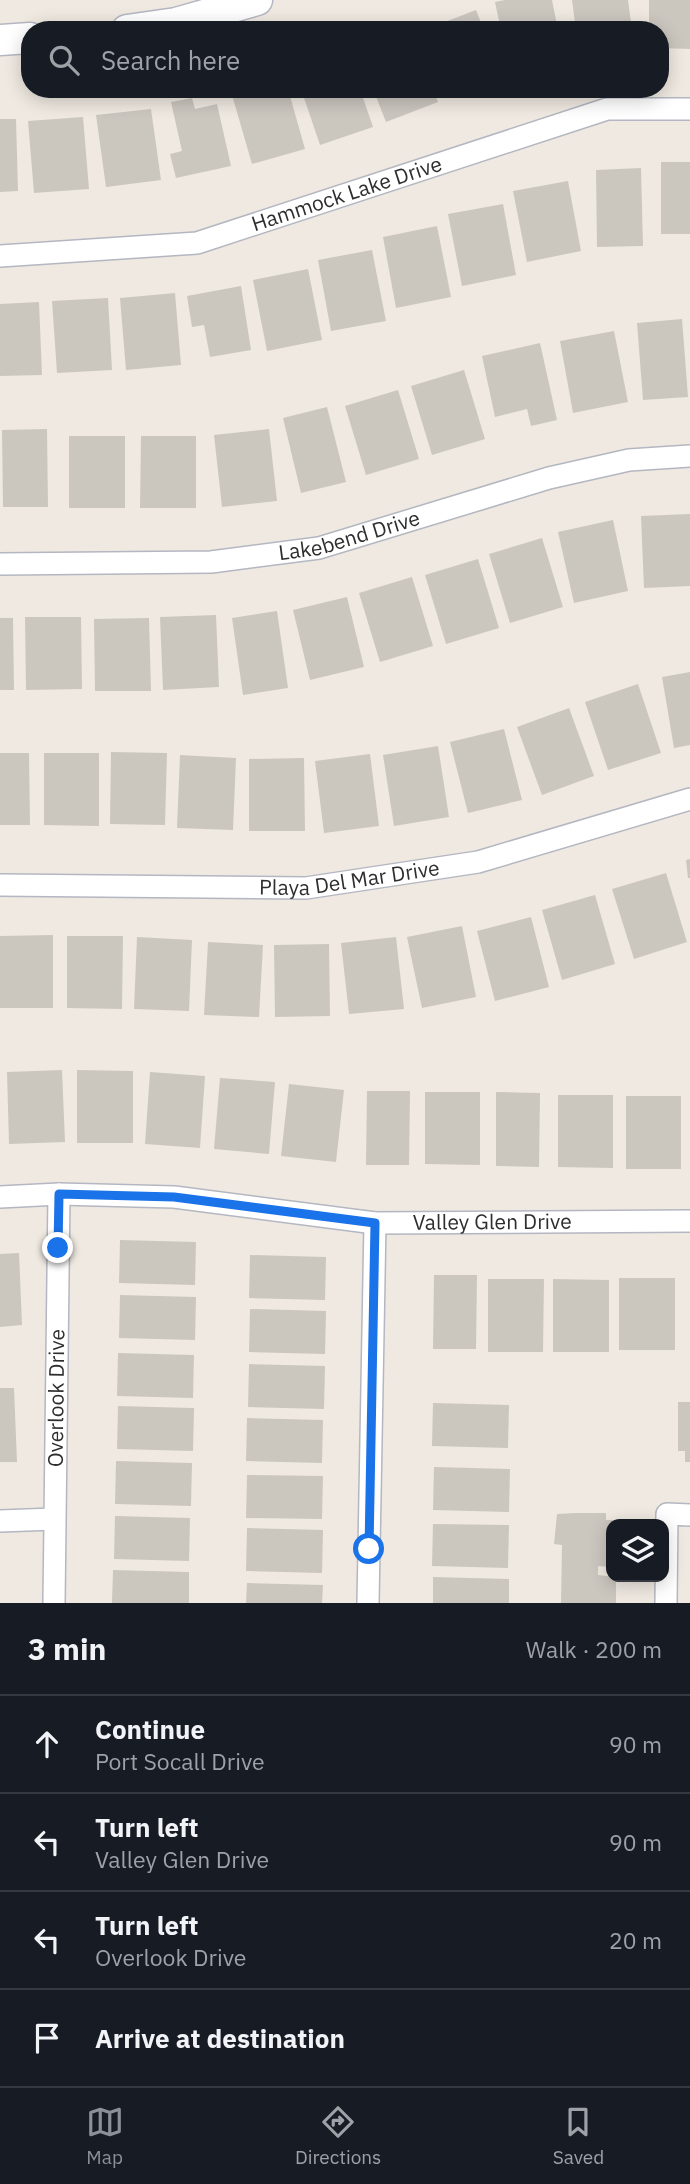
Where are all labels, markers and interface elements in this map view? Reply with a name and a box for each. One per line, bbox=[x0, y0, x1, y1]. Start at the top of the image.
search box bbox=[21, 21, 669, 98]
icon: search bbox=[45, 41, 83, 79]
text: Search here bbox=[101, 43, 240, 77]
street label: Hammock Lake Drive bbox=[248, 149, 445, 237]
street label: Lakebend Drive bbox=[277, 503, 423, 566]
street label: Playa Del Mar Drive bbox=[259, 853, 441, 901]
street label: Valley Glen Drive bbox=[413, 1207, 572, 1236]
route end bbox=[42, 1232, 73, 1263]
street label: Overlook Drive bbox=[41, 1329, 70, 1467]
map controls bbox=[606, 1519, 669, 1582]
button: layers bbox=[606, 1519, 669, 1582]
route start bbox=[353, 1533, 384, 1564]
text: 3 min bbox=[28, 1629, 106, 1668]
text: Walk · 200 m bbox=[526, 1634, 662, 1664]
text: Continue bbox=[95, 1712, 205, 1746]
icon: ahead bbox=[28, 1725, 66, 1763]
text: 90 m bbox=[609, 1729, 662, 1759]
text: Port Socall Drive bbox=[95, 1746, 265, 1776]
text: Turn left bbox=[95, 1810, 198, 1844]
icon: left bbox=[28, 1823, 66, 1861]
text: 90 m bbox=[609, 1827, 662, 1857]
text: Valley Glen Drive bbox=[95, 1844, 269, 1874]
text: Turn left bbox=[95, 1908, 198, 1942]
icon: left bbox=[28, 1921, 66, 1959]
text: 20 m bbox=[609, 1925, 662, 1955]
text: Overlook Drive bbox=[95, 1942, 246, 1972]
icon: arrive bbox=[28, 2019, 66, 2057]
text: Arrive at destination bbox=[95, 2021, 345, 2055]
tab: Map bbox=[86, 2103, 124, 2169]
tab: Directions bbox=[295, 2103, 381, 2169]
tab: Saved bbox=[553, 2103, 604, 2169]

